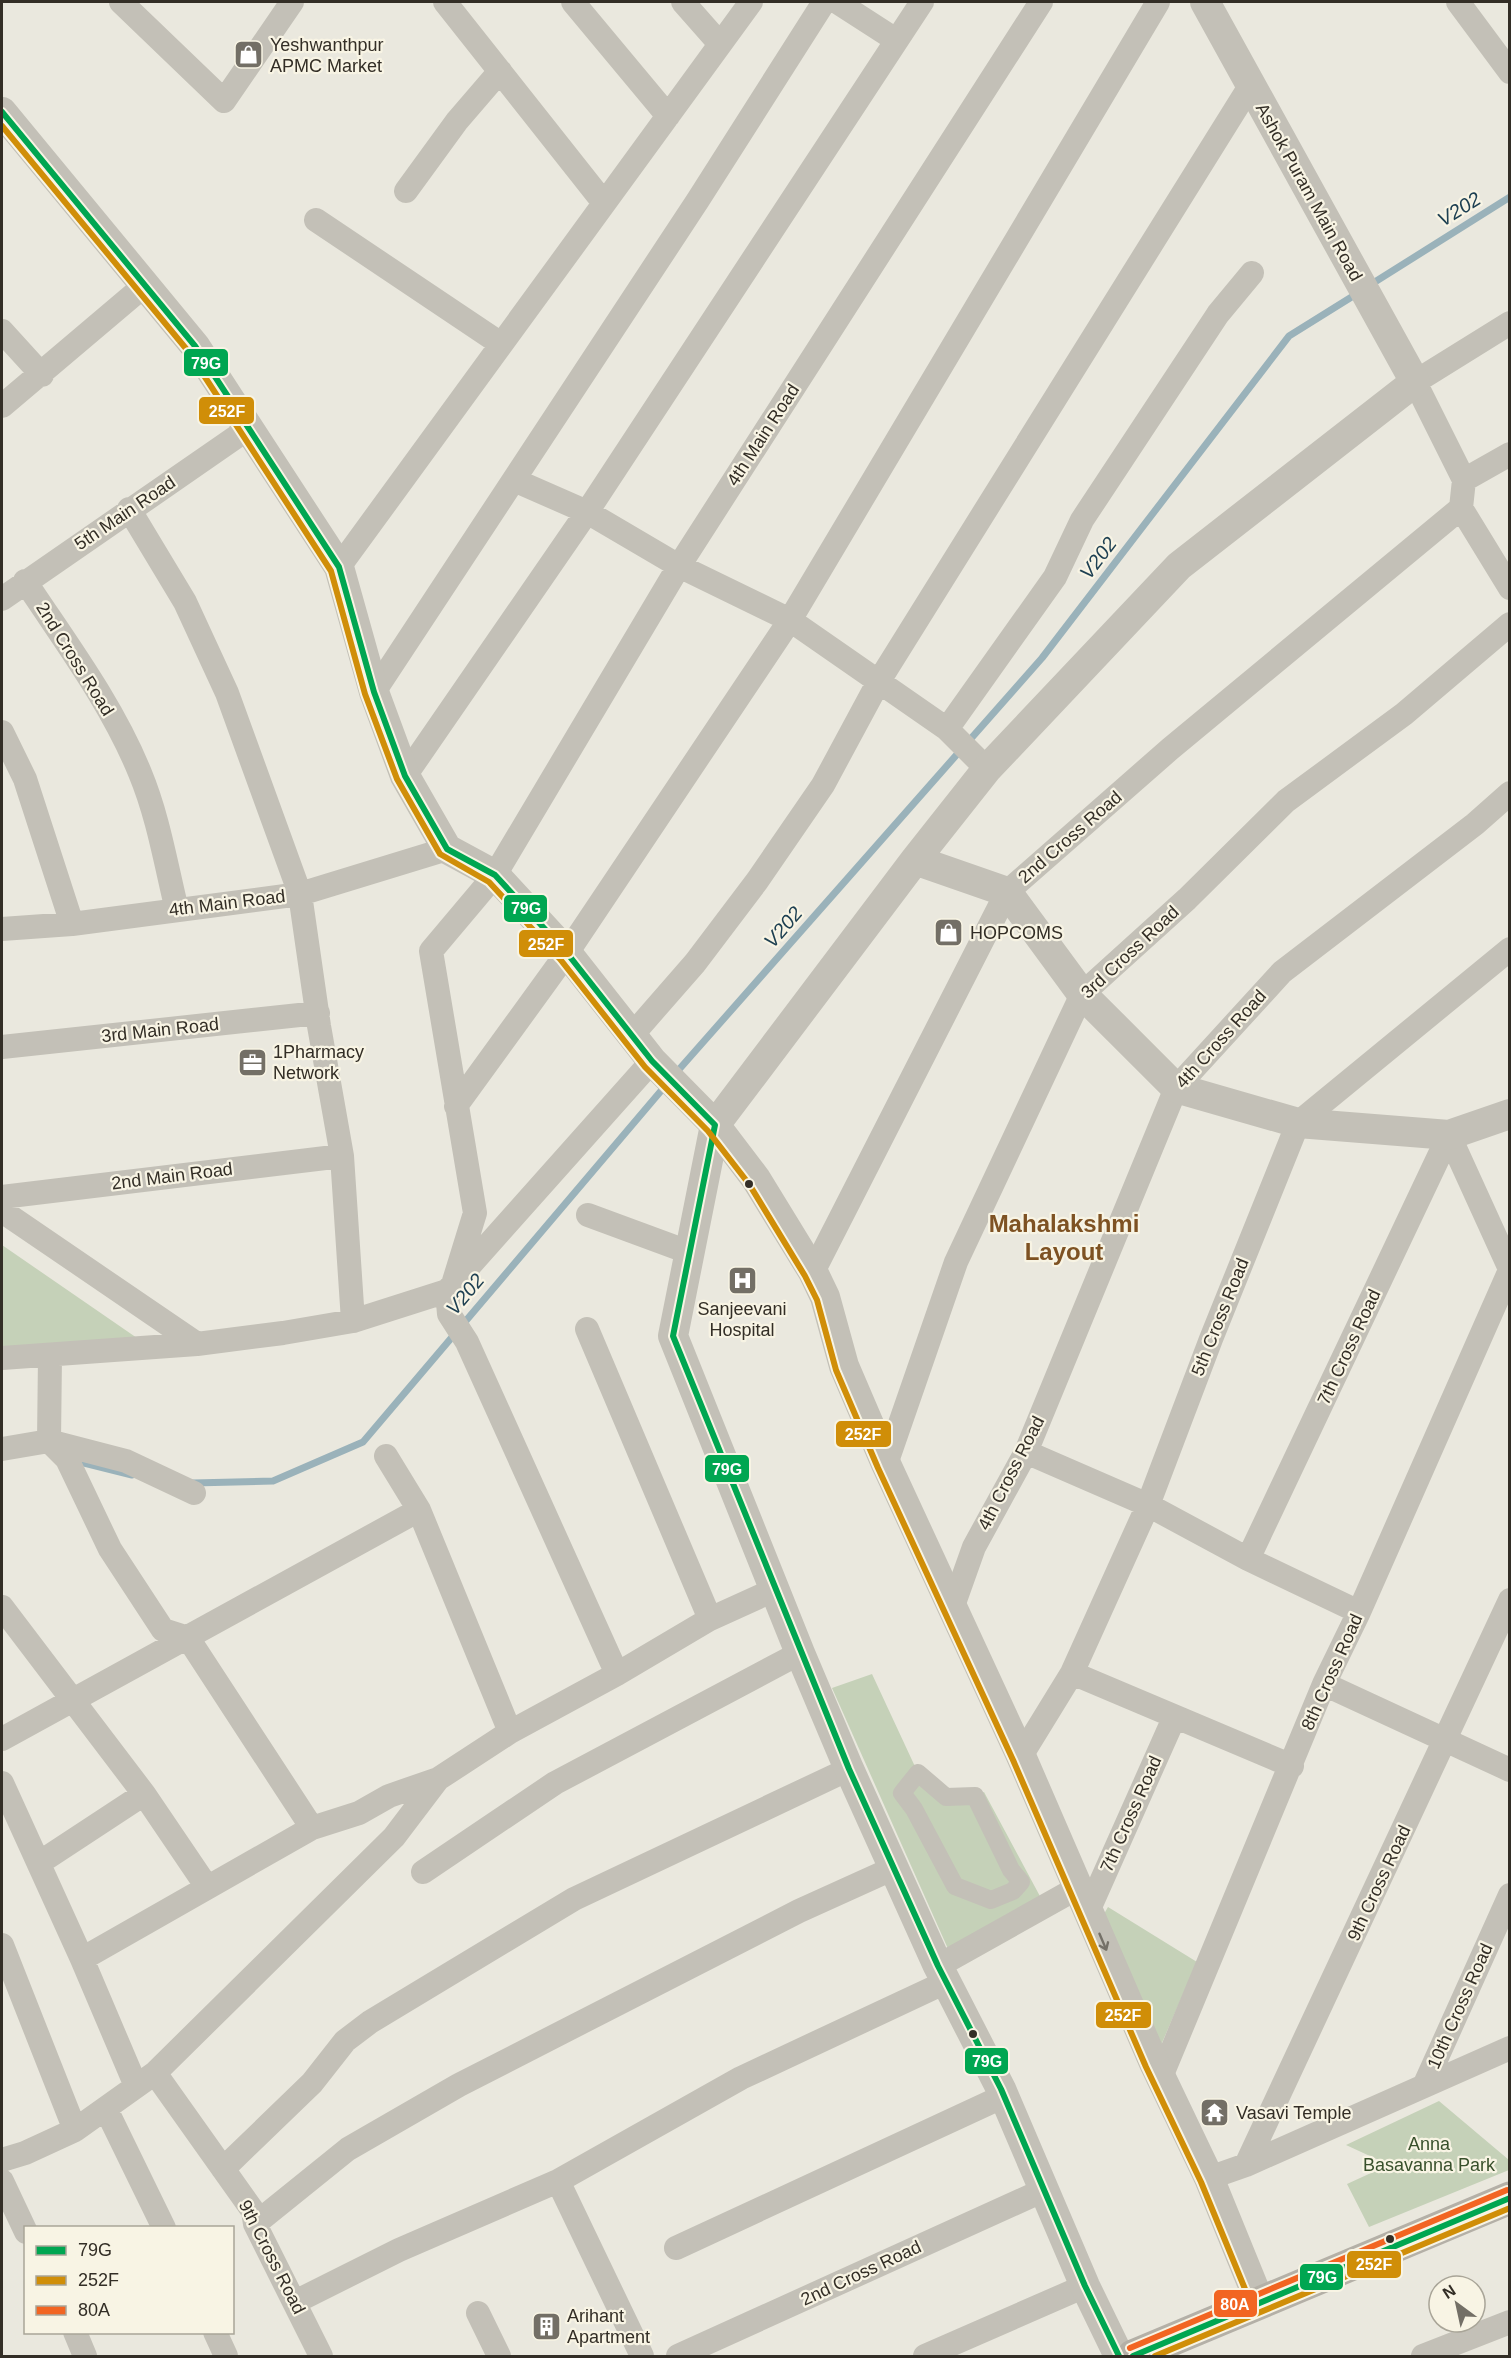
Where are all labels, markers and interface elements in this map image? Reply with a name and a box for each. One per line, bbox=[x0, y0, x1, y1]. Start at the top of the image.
place label: Yeshwanthpur APMC Market bbox=[270, 35, 383, 76]
shop icon: Yeshwanthpur APMC Market bbox=[233, 39, 265, 71]
street label: Ashok Puram Main Road bbox=[1252, 100, 1366, 284]
water label: V202 bbox=[1433, 187, 1485, 231]
line badge: 79G bbox=[183, 348, 229, 377]
text: 79G bbox=[191, 355, 221, 372]
street label: 4th Main Road bbox=[723, 380, 803, 490]
line badge: 252F bbox=[198, 396, 255, 425]
text: 252F bbox=[209, 403, 245, 420]
street label: 5th Main Road bbox=[71, 472, 179, 554]
water label: V202 bbox=[1075, 533, 1121, 583]
street label: 2nd Cross Road bbox=[32, 599, 118, 719]
street label: 2nd Cross Road bbox=[1014, 787, 1126, 887]
street label: 4th Main Road bbox=[168, 886, 286, 920]
line badge: 79G bbox=[503, 894, 548, 923]
text: 79G bbox=[511, 900, 541, 917]
water label: V202 bbox=[759, 902, 807, 952]
street label: 3rd Cross Road bbox=[1077, 902, 1183, 1002]
shop icon: HOPCOMS bbox=[933, 917, 965, 949]
place label: HOPCOMS bbox=[970, 923, 1063, 943]
line badge: 252F bbox=[518, 929, 574, 958]
text: 252F bbox=[528, 936, 564, 953]
street label: 4th Cross Road bbox=[1172, 986, 1270, 1092]
street label: 3rd Main Road bbox=[100, 1014, 220, 1046]
place label: 1Pharmacy Network bbox=[273, 1042, 364, 1083]
office icon: 1Pharmacy Network bbox=[236, 1046, 268, 1078]
street label: 2nd Main Road bbox=[110, 1159, 234, 1193]
unlabelled marker bbox=[743, 1178, 755, 1190]
district label: Mahalakshmi Layout bbox=[989, 1210, 1139, 1265]
street label: 5th Cross Road bbox=[1187, 1255, 1253, 1379]
hospital icon: Sanjeevani Hospital bbox=[726, 1264, 758, 1296]
water label: V202 bbox=[442, 1269, 488, 1319]
street label: 7th Cross Road bbox=[1314, 1286, 1384, 1408]
place label: Sanjeevani Hospital bbox=[697, 1299, 787, 1340]
street label: 4th Cross Road bbox=[974, 1413, 1048, 1533]
line badge: 252F bbox=[835, 1420, 892, 1448]
text: 252F bbox=[845, 1426, 881, 1443]
line badge: 79G bbox=[704, 1454, 750, 1483]
text: 79G bbox=[712, 1461, 742, 1478]
street label: 8th Cross Road bbox=[1297, 1611, 1367, 1733]
street label: 7th Cross Road bbox=[1096, 1753, 1166, 1875]
street label: 9th Cross Road bbox=[1344, 1822, 1414, 1944]
one-way arrow bbox=[1097, 1932, 1109, 1950]
street label: 10th Cross Road bbox=[1423, 1940, 1497, 2072]
line badge: 252F bbox=[1095, 2001, 1152, 2029]
text: 252F bbox=[1105, 2007, 1141, 2024]
unlabelled marker bbox=[967, 2028, 979, 2040]
line badge: 79G bbox=[964, 2047, 1009, 2075]
text: 79G bbox=[972, 2053, 1002, 2070]
temple icon: Vasavi Temple bbox=[1199, 2097, 1231, 2129]
place label: Vasavi Temple bbox=[1236, 2103, 1351, 2123]
park label: Anna Basavanna Park bbox=[1363, 2134, 1496, 2175]
street label: 9th Cross Road bbox=[235, 2197, 309, 2317]
legend bbox=[24, 2226, 234, 2334]
unlabelled marker bbox=[1384, 2233, 1396, 2245]
street label: 2nd Cross Road bbox=[798, 2236, 924, 2310]
text: 79G bbox=[78, 2240, 112, 2260]
line badge: 252F bbox=[1346, 2250, 1402, 2279]
text: 252F bbox=[1356, 2256, 1392, 2273]
line badge: 79G bbox=[1299, 2263, 1344, 2291]
text: 79G bbox=[1307, 2269, 1337, 2286]
text: 252F bbox=[78, 2270, 119, 2290]
north arrow bbox=[1427, 2274, 1487, 2334]
text: N bbox=[1440, 2282, 1459, 2302]
line badge: 80A bbox=[1213, 2289, 1258, 2318]
text: 80A bbox=[1220, 2296, 1250, 2313]
text: 80A bbox=[78, 2300, 110, 2320]
place label: Arihant Apartment bbox=[567, 2306, 650, 2347]
building icon: Arihant Apartment bbox=[530, 2310, 562, 2342]

